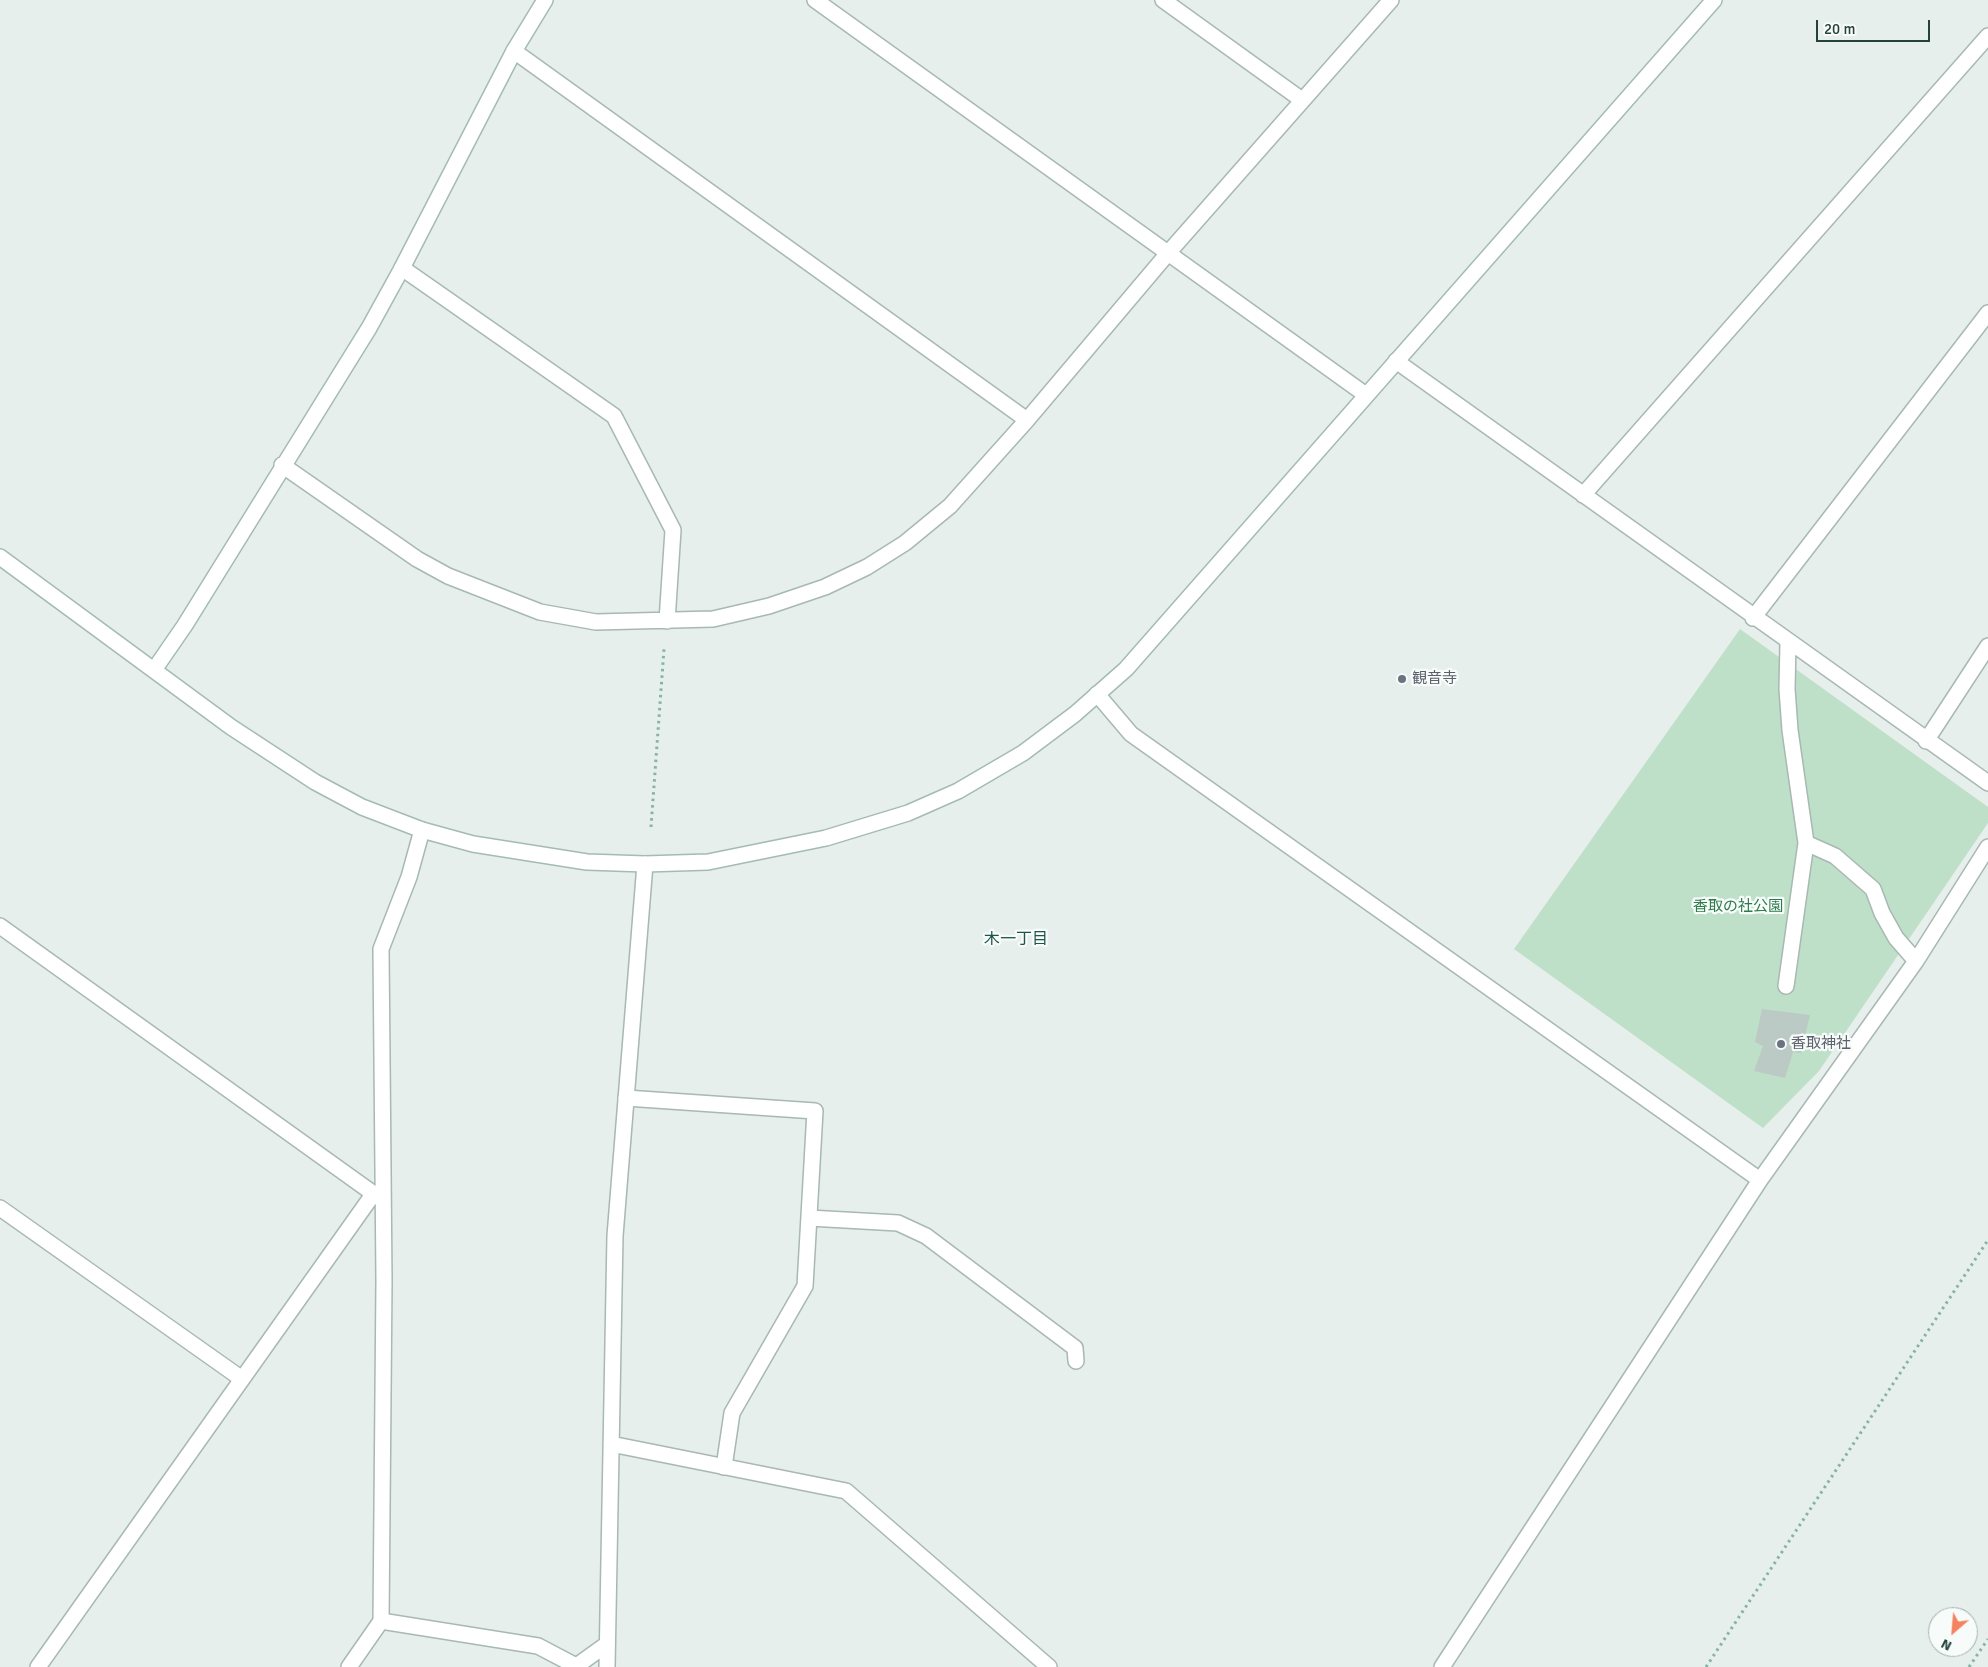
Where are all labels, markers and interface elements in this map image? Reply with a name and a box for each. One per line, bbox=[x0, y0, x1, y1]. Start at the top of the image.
scale bar bbox=[1818, 10, 1932, 42]
text: 20 m bbox=[1824, 20, 1855, 38]
place label: 観音寺 bbox=[1412, 670, 1457, 688]
marker: 観音寺 bbox=[1396, 673, 1408, 685]
park label: 香取の社公園 bbox=[1693, 898, 1783, 916]
district label: 木一丁目 bbox=[984, 930, 1048, 950]
place label: 香取神社 bbox=[1791, 1035, 1851, 1053]
marker: 香取神社 bbox=[1775, 1038, 1787, 1050]
north arrow bbox=[1928, 1607, 1978, 1657]
text: N bbox=[1938, 1635, 1955, 1655]

